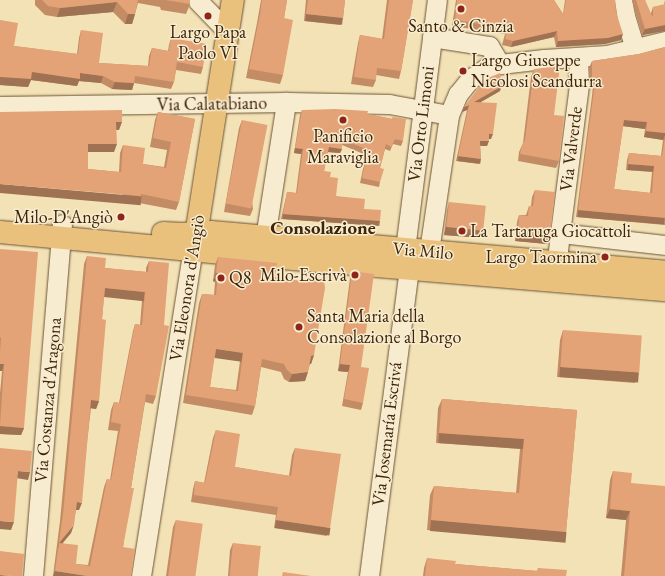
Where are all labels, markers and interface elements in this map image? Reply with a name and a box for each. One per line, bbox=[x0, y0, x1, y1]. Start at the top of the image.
marker: Santo & Cinzia bbox=[456, 4, 466, 14]
marker: Largo Papa Paolo VI bbox=[203, 11, 213, 21]
place label: Santo & Cinzia bbox=[408, 15, 514, 37]
place label: Largo Papa Paolo VI bbox=[170, 22, 246, 64]
place label: Largo Giuseppe Nicolosi Scandurra bbox=[471, 50, 602, 92]
street label: Via Orto Limoni bbox=[403, 65, 439, 183]
marker: Largo Giuseppe Nicolosi Scandurra bbox=[458, 66, 468, 76]
street label: Via Calatabiano bbox=[157, 92, 267, 116]
street label: Via Valverde bbox=[555, 105, 587, 193]
marker: Panificio Maraviglia bbox=[338, 115, 348, 125]
place label: Panificio Maraviglia bbox=[307, 126, 379, 168]
place label: Milo-D'Angiò bbox=[14, 206, 113, 228]
marker: Milo-D'Angiò bbox=[116, 212, 126, 222]
street label: Via Eleonora d'Angiò bbox=[165, 213, 209, 363]
district label: Consolazione bbox=[270, 217, 376, 239]
place label: La Tartaruga Giocattoli bbox=[470, 220, 631, 242]
marker: La Tartaruga Giocattoli bbox=[457, 226, 467, 236]
street label: Via Milo bbox=[392, 238, 454, 264]
place label: Largo Taormina bbox=[486, 246, 597, 268]
marker: Largo Taormina bbox=[600, 252, 610, 262]
place label: Milo-Escrivà bbox=[260, 264, 347, 286]
place label: Q8 bbox=[229, 267, 251, 289]
marker: Milo-Escrivà bbox=[350, 270, 360, 280]
marker: Q8 bbox=[216, 273, 226, 283]
place label: Santa Maria della Consolazione al Borgo bbox=[307, 306, 461, 348]
street label: Via Costanza d'Aragona bbox=[30, 316, 66, 484]
marker: Santa Maria della Consolazione al Borgo bbox=[294, 322, 304, 332]
street label: Via Josemaría Escrivá bbox=[367, 361, 407, 507]

